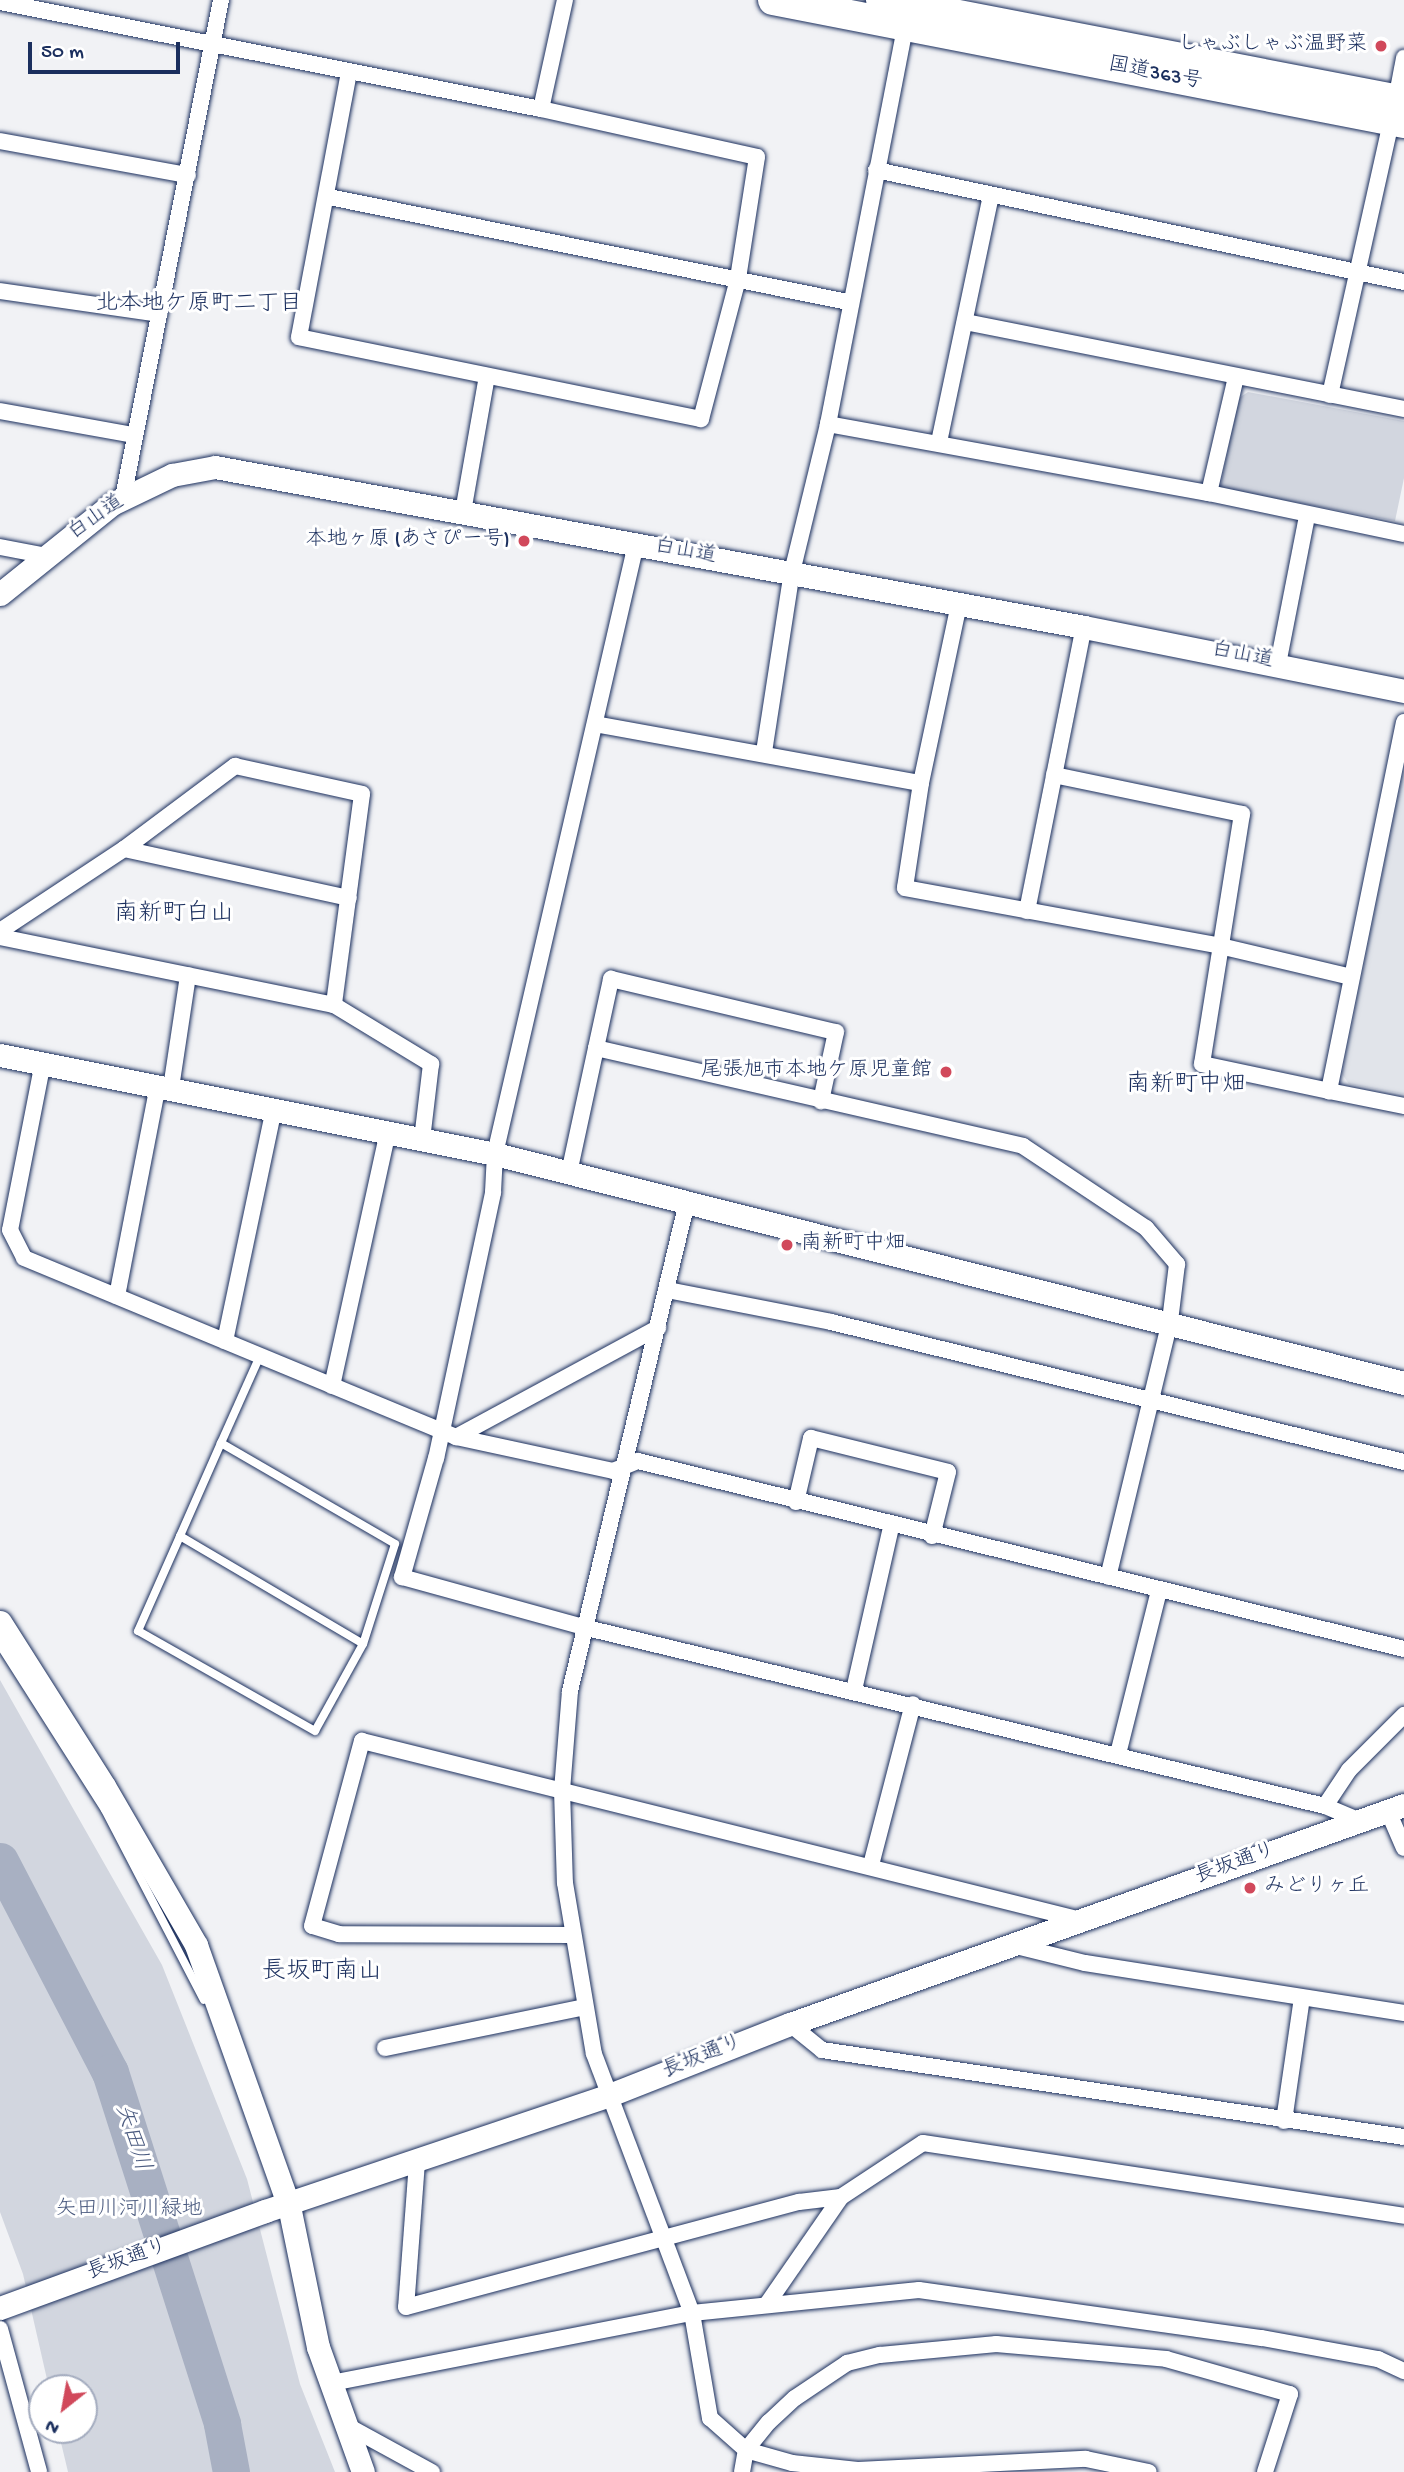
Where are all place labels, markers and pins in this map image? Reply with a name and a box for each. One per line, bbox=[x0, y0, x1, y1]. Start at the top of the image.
place label: しゃぶしゃぶ温野菜 bbox=[1178, 33, 1367, 59]
marker: しゃぶしゃぶ温野菜 bbox=[1373, 38, 1389, 54]
place label: 本地ヶ原 (あさぴー号) bbox=[304, 528, 510, 554]
marker: 本地ヶ原 (あさぴー号) bbox=[516, 533, 532, 549]
place label: 尾張旭市本地ケ原児童館 bbox=[701, 1059, 932, 1085]
marker: 尾張旭市本地ケ原児童館 bbox=[938, 1064, 954, 1080]
place label: 南新町中畑 bbox=[801, 1232, 906, 1258]
marker: 南新町中畑 bbox=[779, 1237, 795, 1253]
place label: みどりヶ丘 bbox=[1264, 1875, 1369, 1901]
marker: みどりヶ丘 bbox=[1242, 1880, 1258, 1896]

